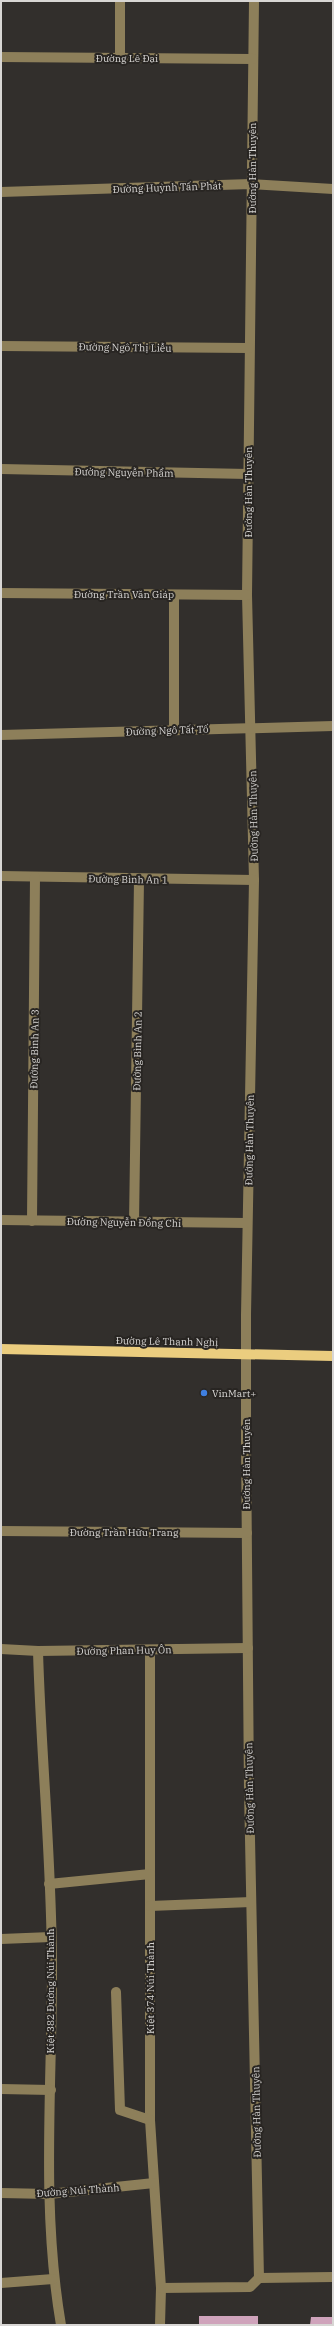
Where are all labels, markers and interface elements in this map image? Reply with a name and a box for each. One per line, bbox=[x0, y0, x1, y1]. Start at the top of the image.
street label: Đường Lê Đại bbox=[96, 52, 158, 65]
street label: Đường Hàn Thuyên bbox=[246, 122, 259, 214]
street label: Đường Huỳnh Tấn Phát bbox=[112, 179, 222, 196]
street label: Đường Ngô Thị Liễu bbox=[78, 340, 172, 355]
street label: Đường Hàn Thuyên bbox=[242, 446, 255, 538]
street label: Đường Nguyễn Phẩm bbox=[74, 465, 174, 480]
street label: Đường Trần Văn Giáp bbox=[74, 588, 174, 601]
street label: Đường Ngô Tất Tố bbox=[125, 723, 209, 738]
street label: Đường Hàn Thuyên bbox=[246, 770, 261, 862]
street label: Đường Bình An 1 bbox=[88, 872, 168, 887]
street label: Đường Bình An 3 bbox=[27, 1009, 42, 1089]
street label: Đường Bình An 2 bbox=[130, 1011, 145, 1091]
street label: Đường Hàn Thuyên bbox=[242, 1094, 257, 1186]
street label: Đường Nguyễn Đổng Chi bbox=[67, 1215, 181, 1230]
street label: Đường Lê Thanh Nghị bbox=[116, 1334, 218, 1349]
place label: VinMart+ bbox=[212, 1387, 256, 1400]
marker: VinMart+ bbox=[199, 1388, 209, 1398]
street label: Đường Hàn Thuyên bbox=[240, 1418, 253, 1510]
street label: Đường Trần Hữu Trang bbox=[70, 1526, 179, 1539]
street label: Đường Phan Huy Ôn bbox=[76, 1643, 172, 1658]
street label: Đường Hàn Thuyên bbox=[242, 1742, 257, 1834]
street label: Kiệt 382 Đường Núi Thành bbox=[44, 1928, 57, 2054]
street label: Kiệt 374 Núi Thành bbox=[144, 1942, 157, 2034]
street label: Đường Hàn Thuyên bbox=[249, 2066, 264, 2158]
street label: Đường Núi Thành bbox=[36, 2181, 120, 2200]

